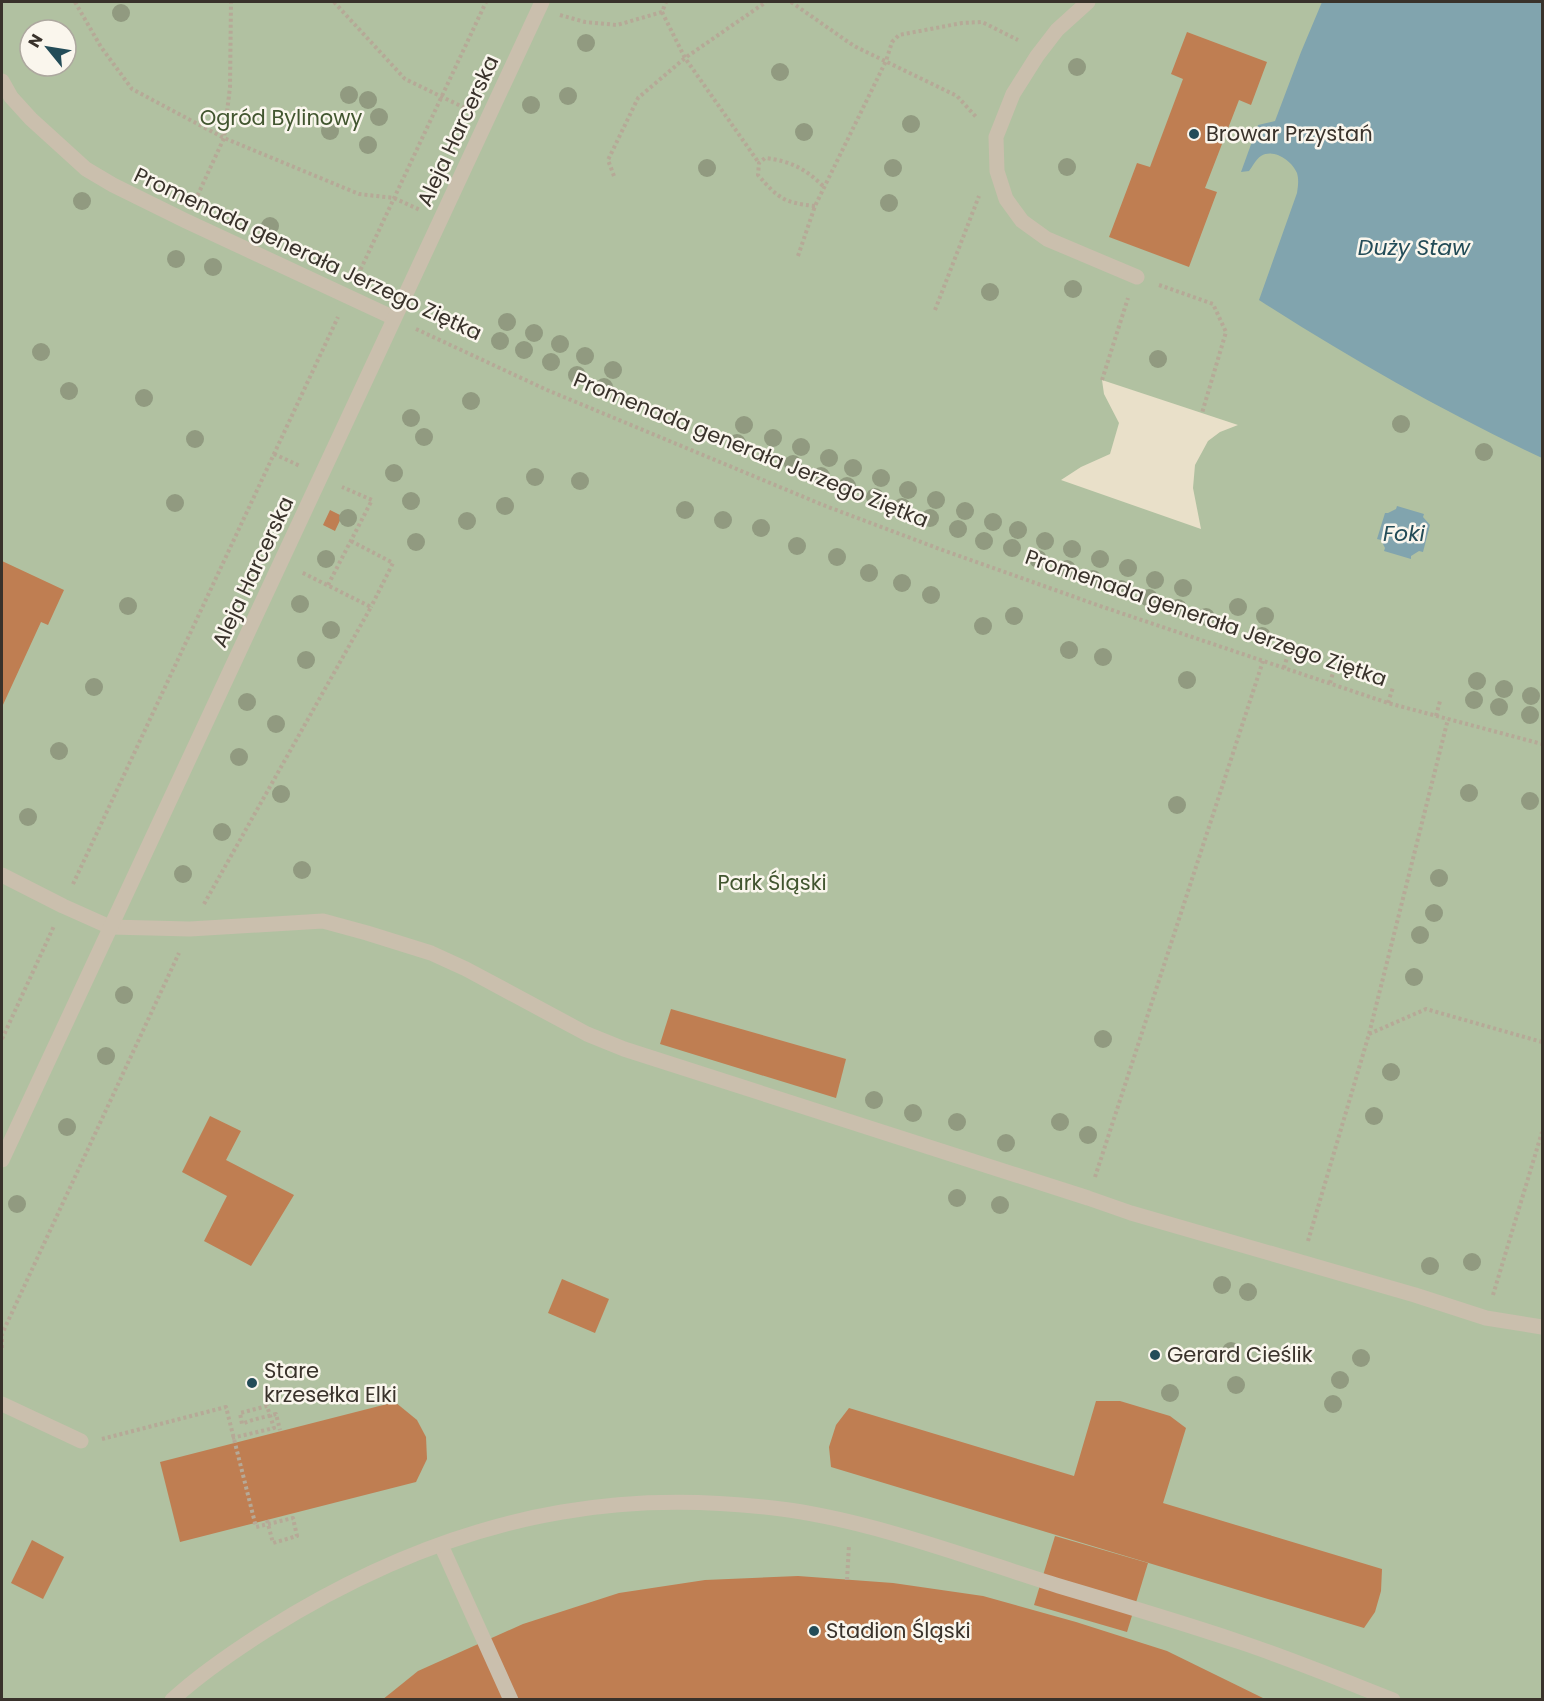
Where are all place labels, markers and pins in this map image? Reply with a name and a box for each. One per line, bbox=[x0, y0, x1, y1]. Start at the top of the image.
place label: Browar Przystań bbox=[1206, 119, 1373, 148]
marker: Browar Przystań bbox=[1187, 127, 1201, 141]
place label: Gerard Cieślik bbox=[1167, 1340, 1313, 1369]
marker: Gerard Cieślik bbox=[1148, 1348, 1162, 1362]
place label: Stare krzesełka Elki bbox=[264, 1356, 397, 1409]
marker: Stare krzesełka Elki bbox=[245, 1376, 259, 1390]
place label: Stadion Śląski bbox=[826, 1616, 971, 1645]
marker: Stadion Śląski bbox=[807, 1624, 821, 1638]

